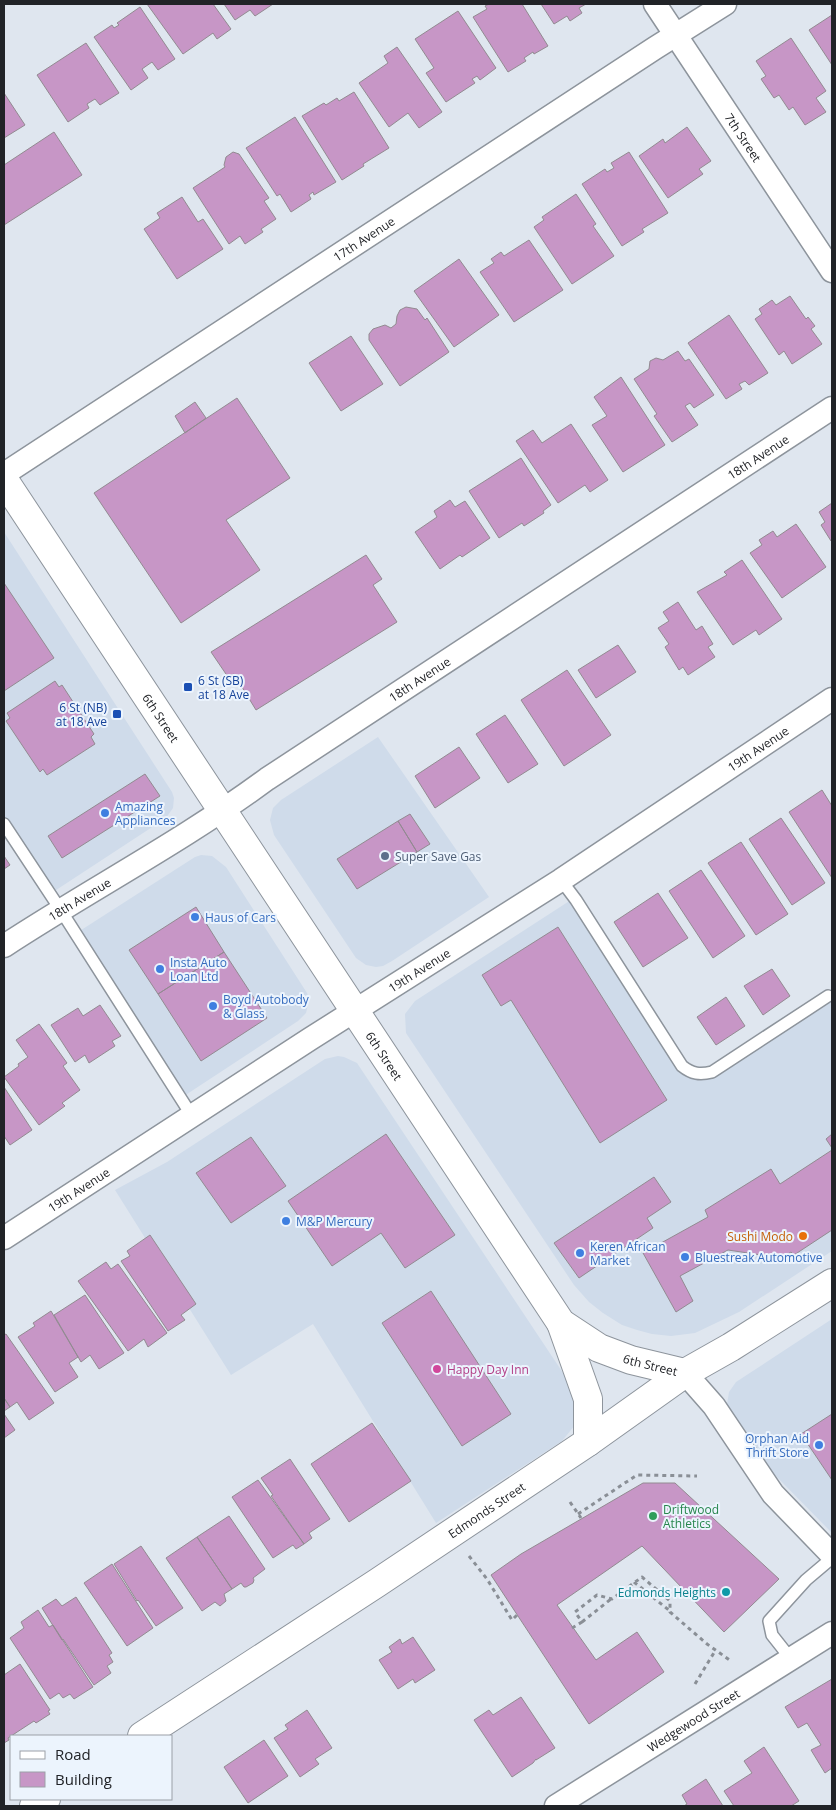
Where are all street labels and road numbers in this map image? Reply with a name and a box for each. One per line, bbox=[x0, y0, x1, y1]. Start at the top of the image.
street label: 7th Street bbox=[721, 110, 766, 165]
street label: 17th Avenue bbox=[330, 212, 398, 265]
street label: 18th Avenue bbox=[724, 430, 792, 483]
street label: 18th Avenue bbox=[385, 652, 454, 705]
street label: 6th Street bbox=[139, 690, 183, 745]
street label: 19th Avenue bbox=[724, 722, 792, 775]
street label: 18th Avenue bbox=[45, 873, 114, 924]
street label: 19th Avenue bbox=[385, 944, 453, 996]
street label: 6th Street bbox=[362, 1028, 407, 1083]
street label: 19th Avenue bbox=[44, 1163, 113, 1216]
street label: 6th Street bbox=[621, 1349, 679, 1379]
street label: Edmonds Street bbox=[444, 1478, 528, 1542]
street label: Wedgewood Street bbox=[644, 1685, 743, 1755]

